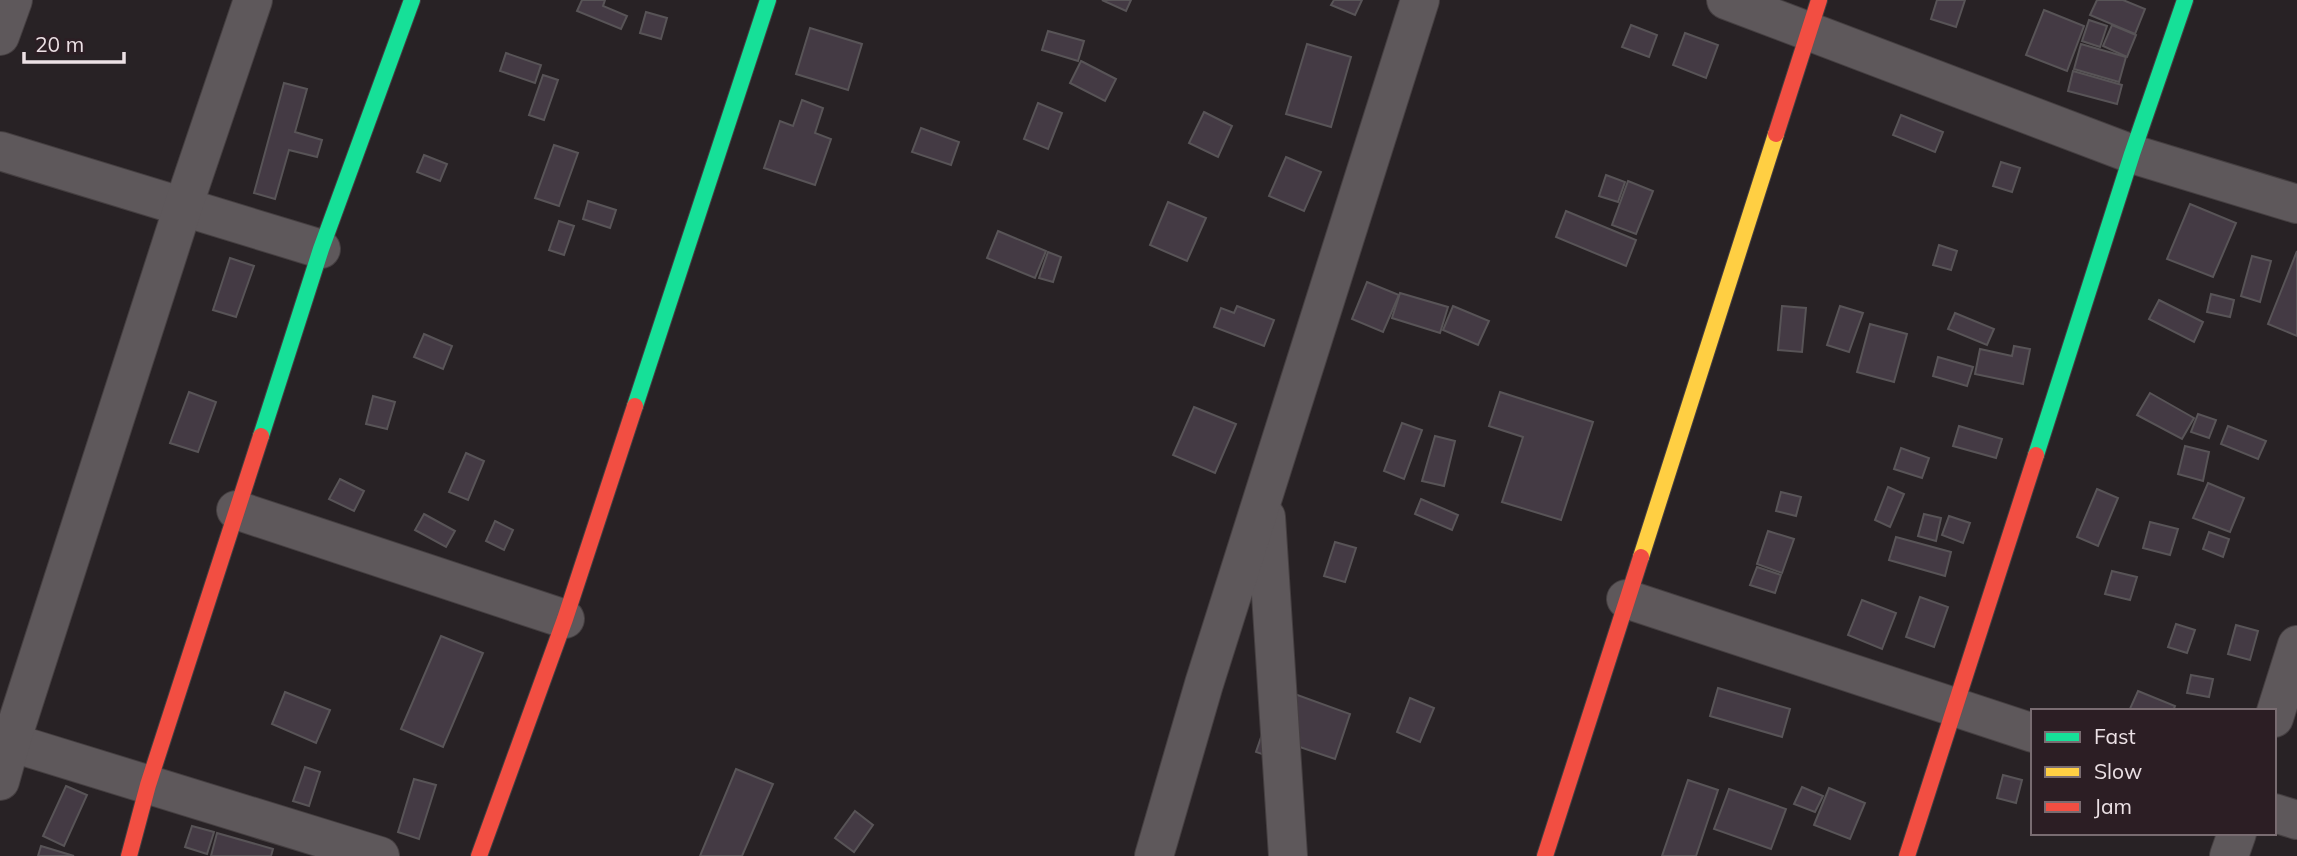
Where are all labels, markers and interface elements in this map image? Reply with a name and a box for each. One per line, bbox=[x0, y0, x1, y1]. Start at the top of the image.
scale bar bbox=[24, 21, 124, 65]
text: 20 m bbox=[35, 31, 84, 57]
legend bbox=[2031, 709, 2276, 835]
text: Fast bbox=[2094, 723, 2136, 749]
text: Slow bbox=[2094, 758, 2142, 784]
text: Jam bbox=[2094, 793, 2132, 819]

